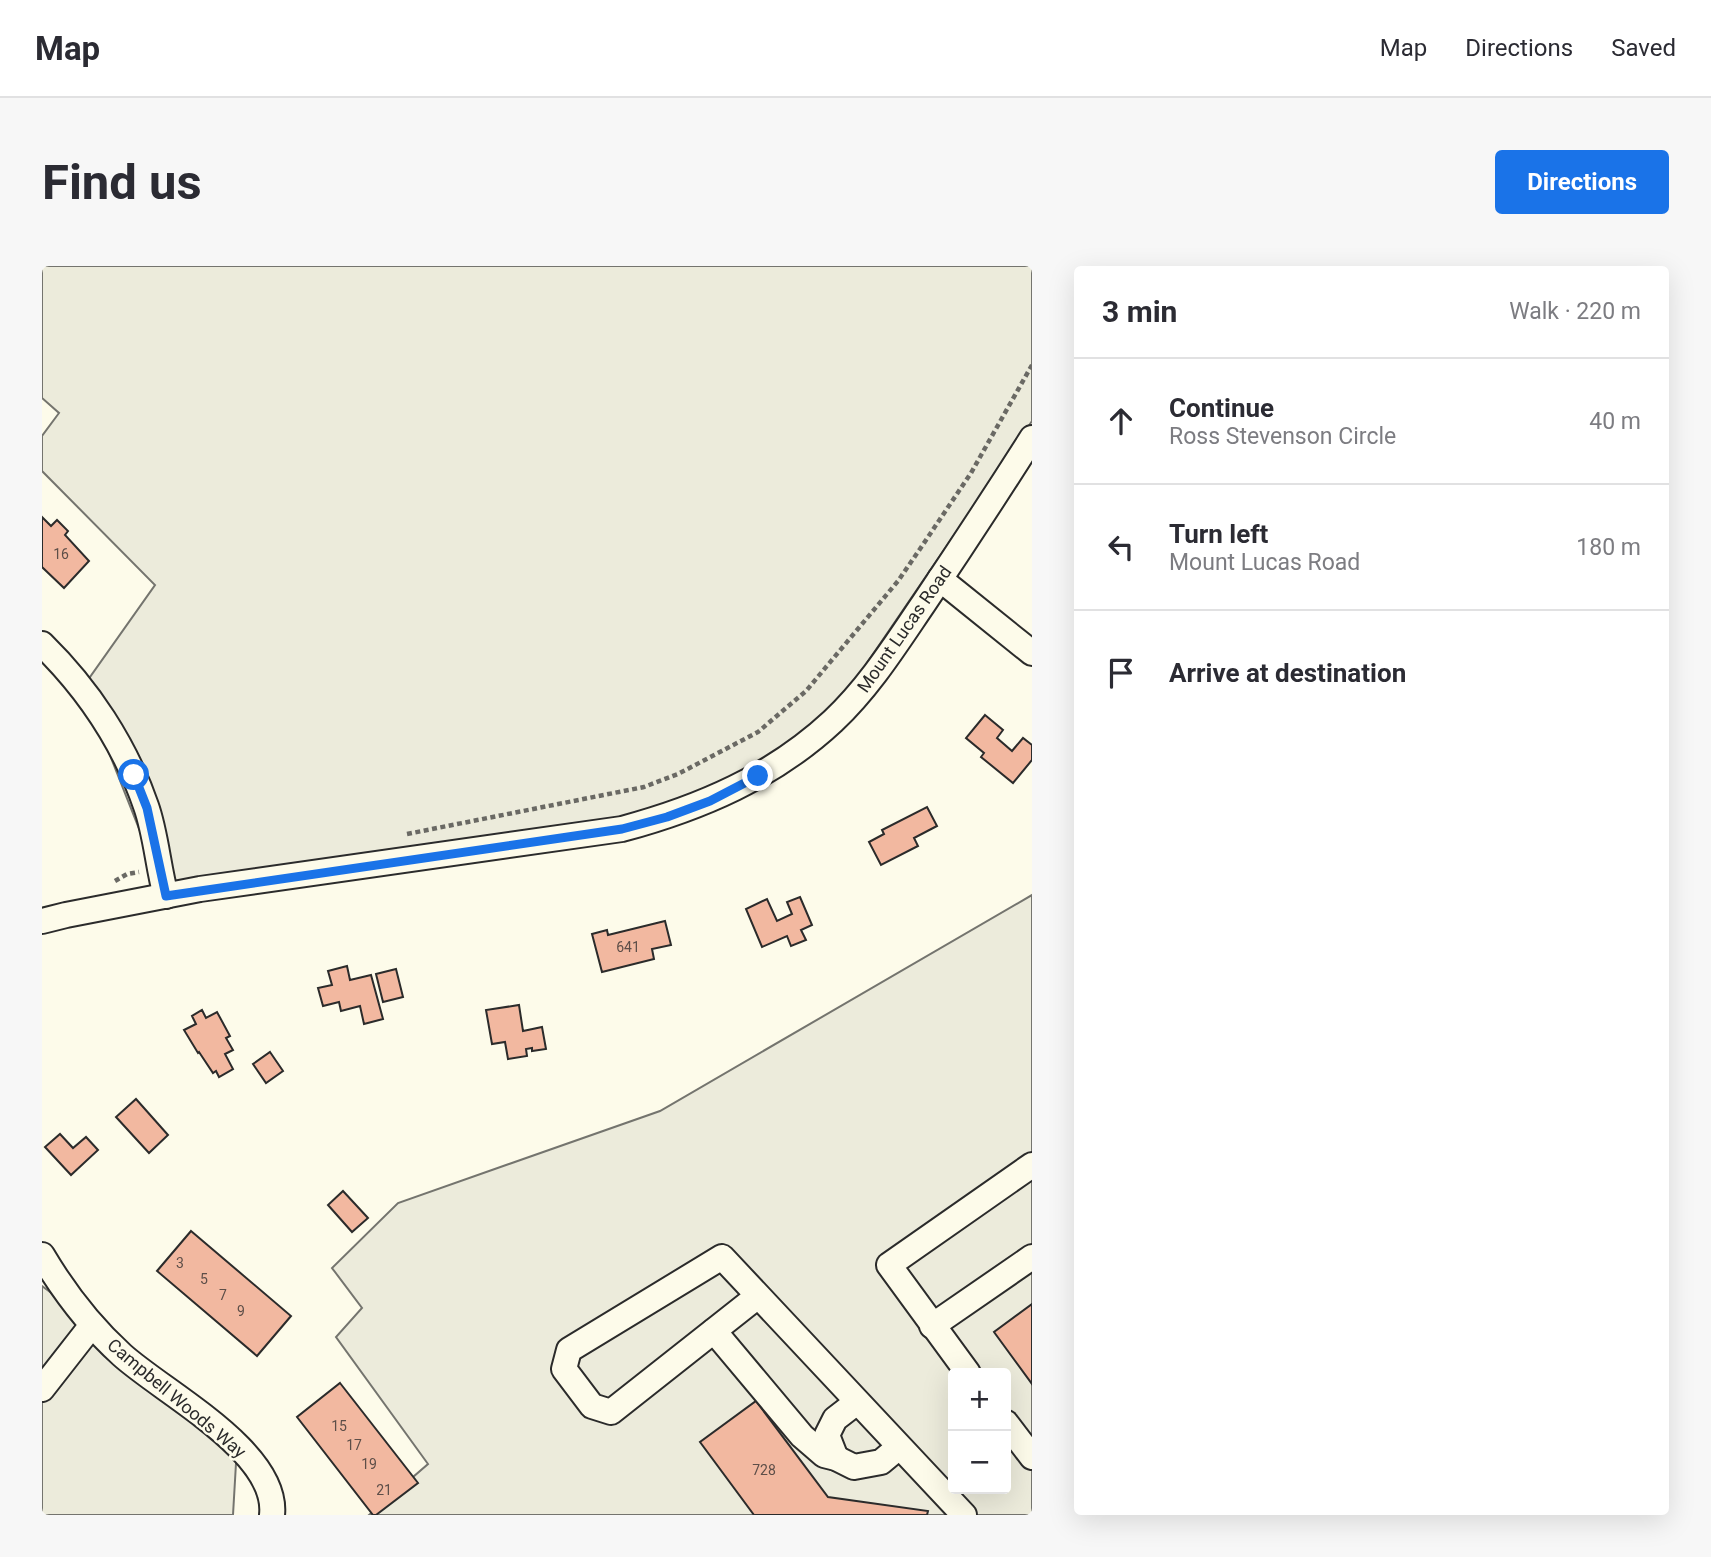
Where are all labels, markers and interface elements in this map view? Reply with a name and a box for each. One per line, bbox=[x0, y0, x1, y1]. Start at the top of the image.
text: Map bbox=[35, 29, 100, 68]
text: Map bbox=[1380, 34, 1427, 62]
text: Directions bbox=[1465, 34, 1573, 62]
text: Saved bbox=[1611, 34, 1676, 62]
button: Directions bbox=[1495, 150, 1669, 214]
text: Find us bbox=[42, 154, 202, 211]
text: 3 min bbox=[1102, 294, 1177, 329]
text: Walk · 220 m bbox=[1509, 298, 1641, 325]
text: Continue bbox=[1169, 393, 1274, 423]
icon: ahead bbox=[1102, 402, 1140, 440]
text: 40 m bbox=[1589, 408, 1641, 435]
text: Ross Stevenson Circle bbox=[1169, 423, 1396, 450]
text: Turn left bbox=[1169, 519, 1268, 549]
icon: left bbox=[1102, 528, 1140, 566]
text: 180 m bbox=[1576, 534, 1641, 561]
house number: 16 bbox=[53, 546, 69, 562]
text: Mount Lucas Road bbox=[1169, 549, 1360, 576]
street label: Mount Lucas Road bbox=[852, 562, 956, 696]
icon: arrive bbox=[1102, 654, 1140, 692]
text: Arrive at destination bbox=[1169, 658, 1406, 688]
route start bbox=[118, 759, 149, 790]
route end bbox=[742, 760, 773, 791]
house number: 641 bbox=[616, 939, 640, 955]
house number: 3 bbox=[176, 1255, 184, 1271]
house number: 5 bbox=[200, 1271, 208, 1287]
house number: 7 bbox=[219, 1287, 227, 1303]
house number: 9 bbox=[237, 1303, 245, 1319]
street label: Campbell Woods Way bbox=[104, 1334, 251, 1462]
map controls bbox=[948, 1368, 1011, 1494]
button: + bbox=[948, 1368, 1011, 1431]
house number: 15 bbox=[331, 1418, 347, 1434]
button: − bbox=[948, 1431, 1011, 1494]
house number: 17 bbox=[346, 1437, 362, 1453]
house number: 19 bbox=[361, 1456, 377, 1472]
house number: 728 bbox=[752, 1462, 776, 1478]
house number: 21 bbox=[376, 1482, 392, 1498]

